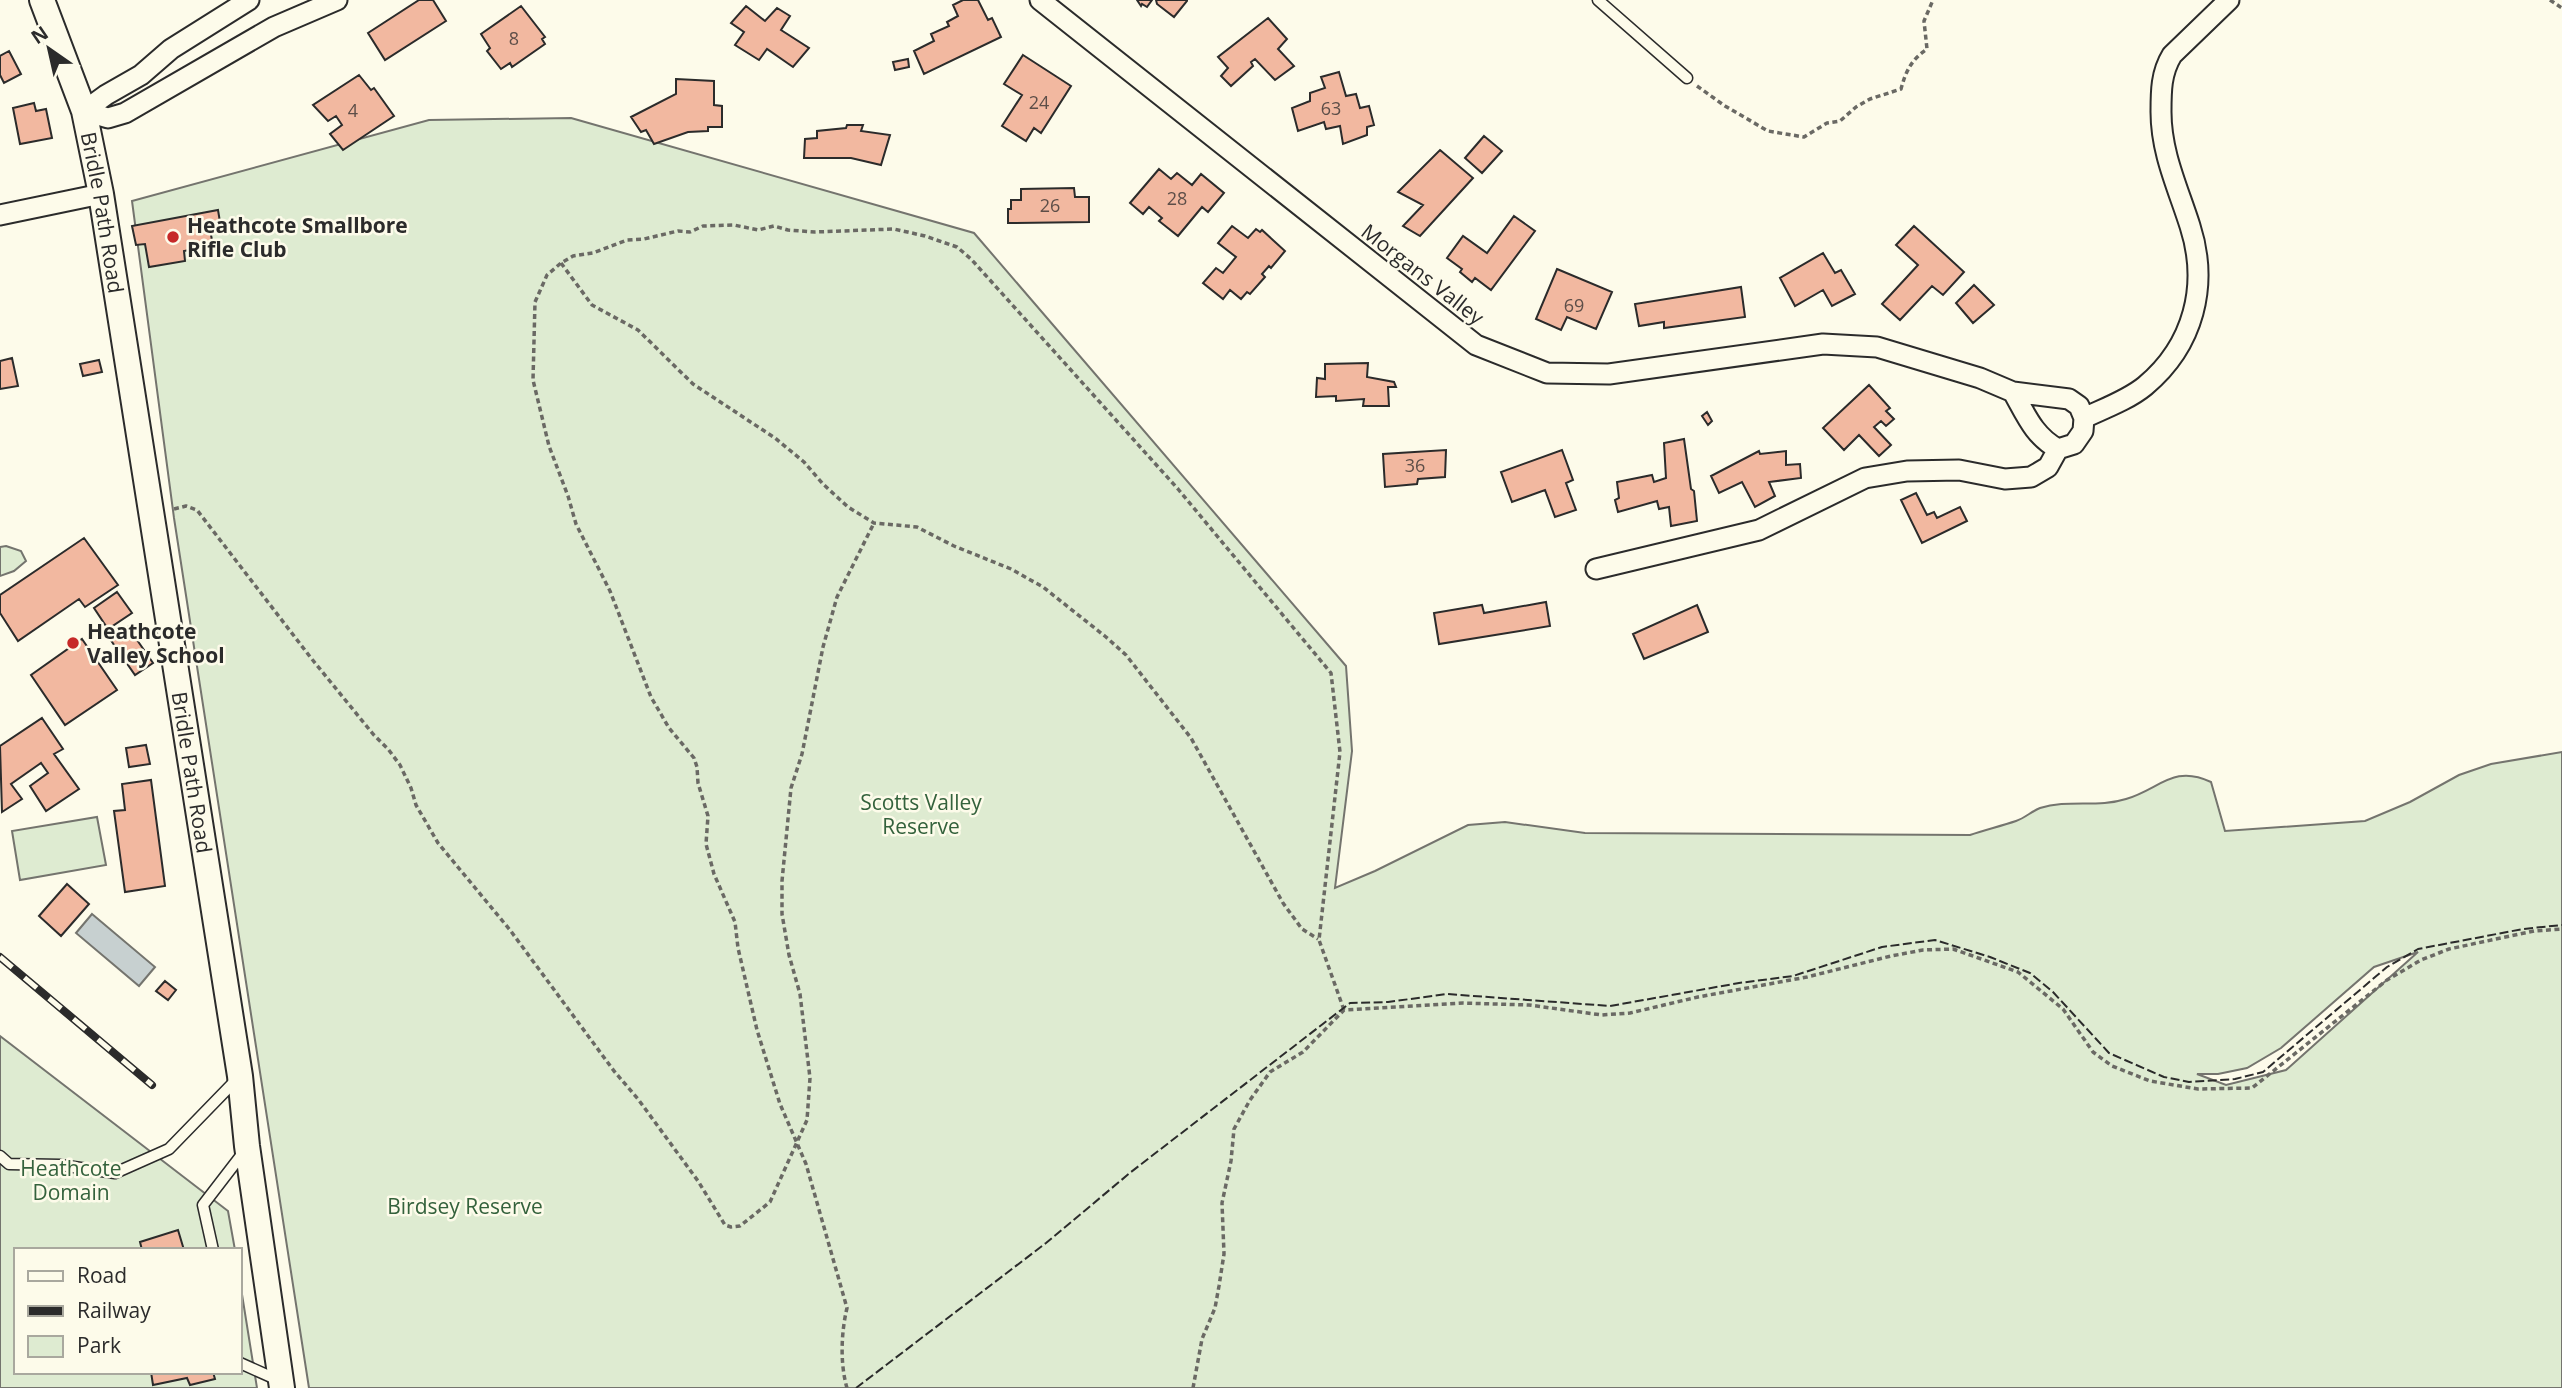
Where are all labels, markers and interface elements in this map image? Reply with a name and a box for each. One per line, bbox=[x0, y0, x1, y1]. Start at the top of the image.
north arrow bbox=[14, 14, 84, 84]
text: N bbox=[26, 20, 53, 50]
house number: 8 bbox=[509, 26, 519, 50]
house number: 24 bbox=[1029, 90, 1049, 114]
house number: 63 bbox=[1321, 96, 1341, 120]
house number: 4 bbox=[348, 98, 358, 122]
street label: Bridle Path Road bbox=[75, 129, 130, 295]
house number: 28 bbox=[1167, 186, 1187, 210]
house number: 26 bbox=[1040, 193, 1060, 217]
place label: Heathcote Smallbore Rifle Club bbox=[187, 211, 408, 263]
street label: Morgans Valley bbox=[1356, 217, 1491, 331]
marker: Heathcote Smallbore Rifle Club bbox=[165, 229, 181, 245]
house number: 69 bbox=[1564, 293, 1584, 317]
house number: 36 bbox=[1405, 453, 1425, 477]
place label: Heathcote Valley School bbox=[87, 617, 225, 669]
marker: Heathcote Valley School bbox=[65, 635, 81, 651]
street label: Bridle Path Road bbox=[166, 690, 219, 855]
park label: Scotts Valley Reserve bbox=[860, 788, 982, 840]
park label: Heathcote Domain bbox=[20, 1154, 122, 1206]
park label: Birdsey Reserve bbox=[387, 1192, 543, 1220]
legend bbox=[14, 1248, 242, 1374]
text: Road bbox=[77, 1261, 127, 1289]
text: Railway bbox=[77, 1296, 151, 1324]
text: Park bbox=[77, 1331, 121, 1359]

